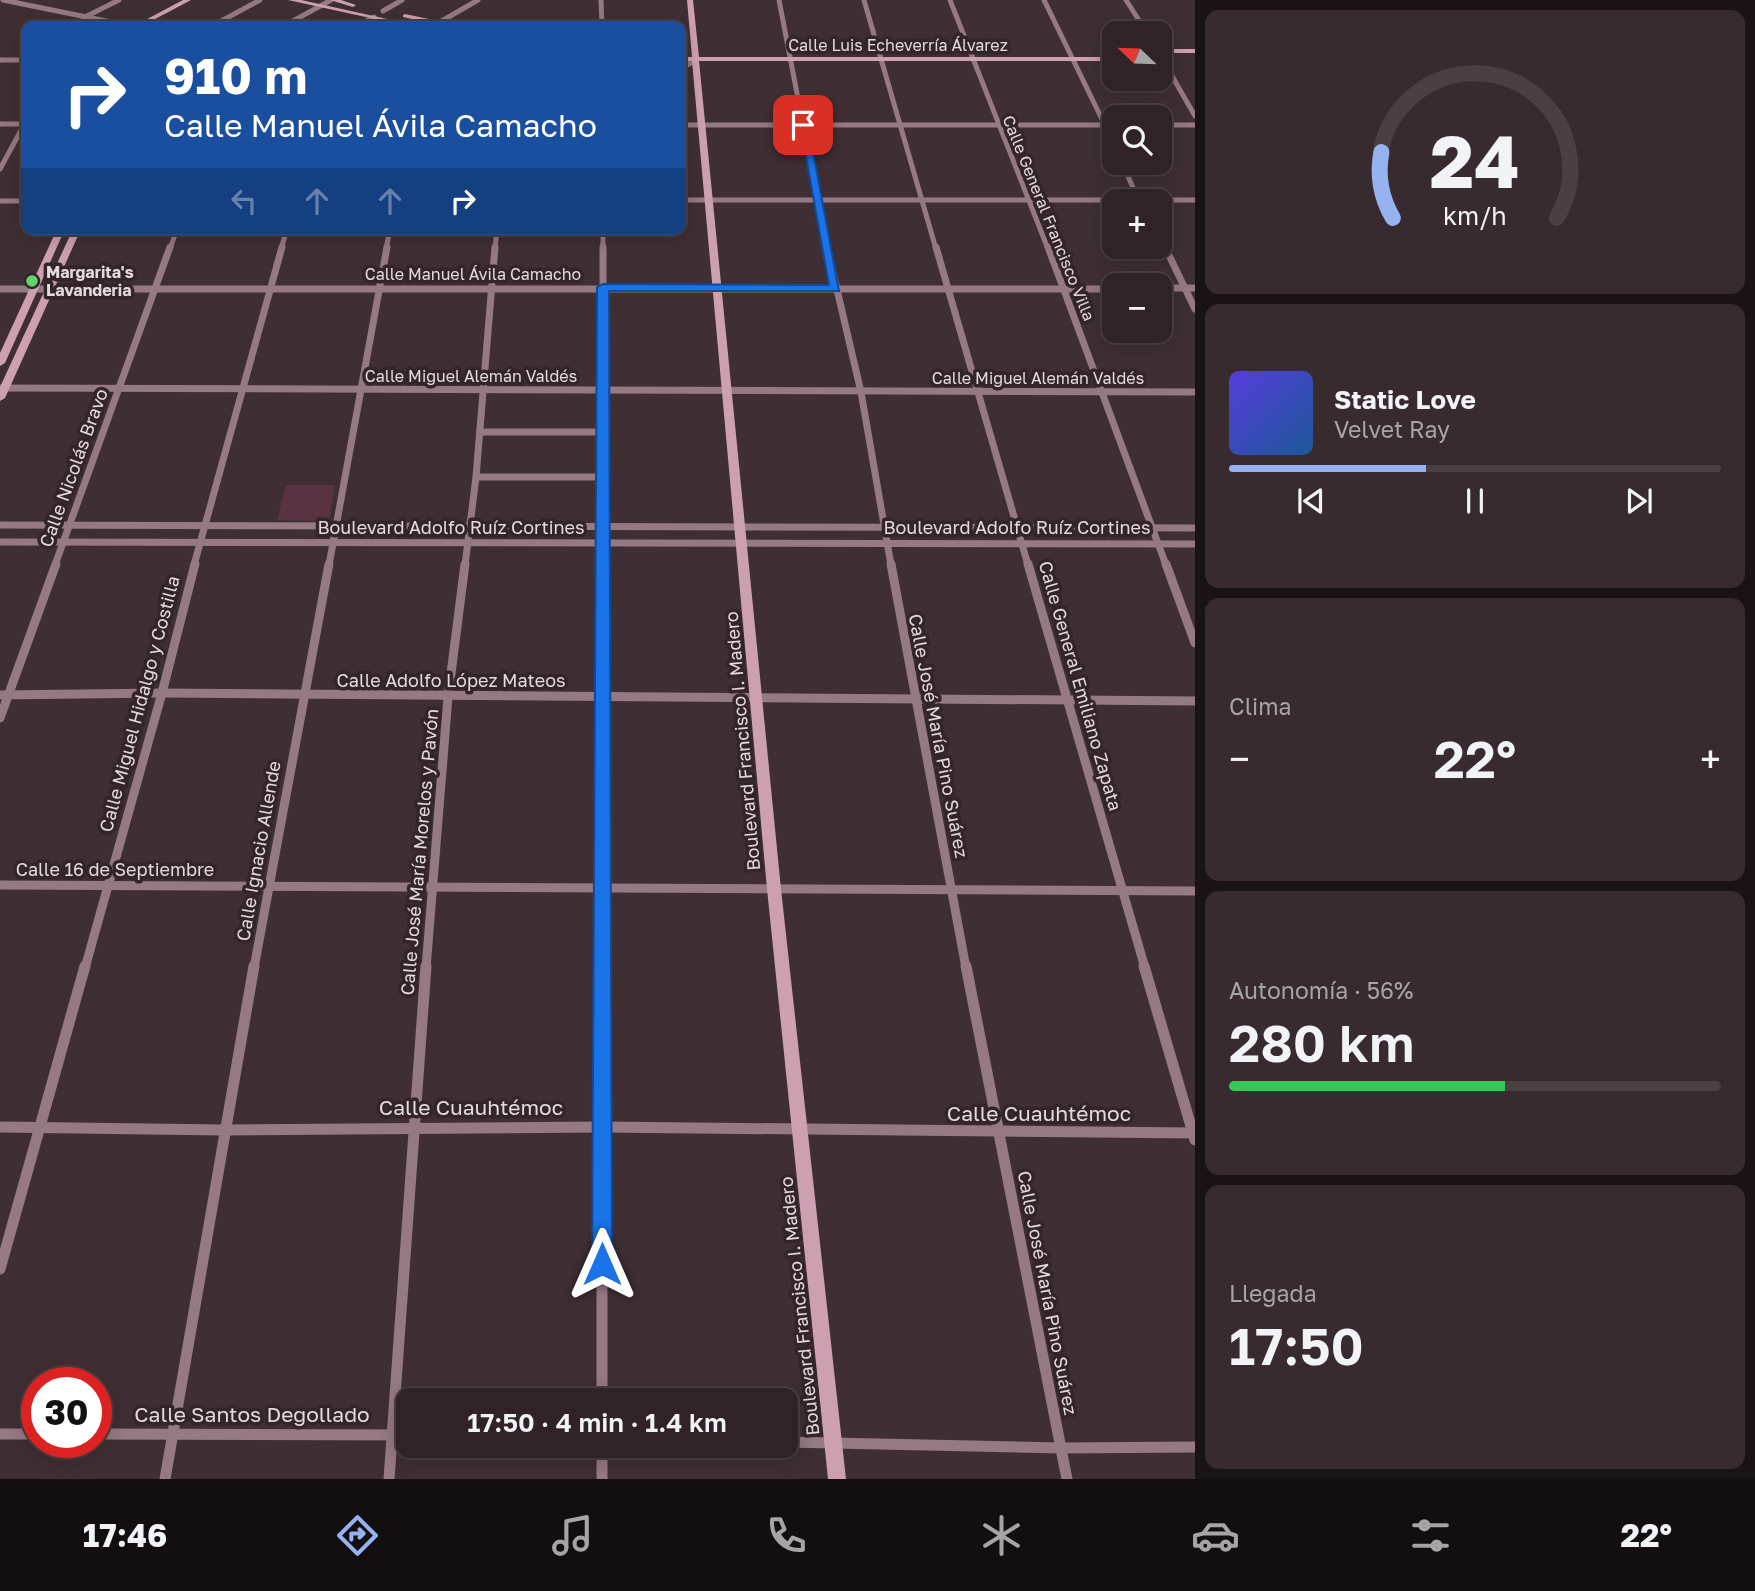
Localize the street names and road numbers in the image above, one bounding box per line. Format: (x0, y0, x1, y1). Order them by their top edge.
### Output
street label: Calle Luis Echeverría Álvarez (788, 35, 1008, 55)
street label: Calle General Francisco Villa (999, 112, 1099, 324)
street label: Calle Manuel Ávila Camacho (365, 264, 581, 284)
street label: Calle Miguel Alemán Valdés (365, 366, 577, 386)
street label: Calle Miguel Alemán Valdés (932, 368, 1144, 388)
street label: Calle Nicolás Bravo (34, 385, 112, 550)
street label: Boulevard Adolfo Ruíz Cortines (317, 516, 585, 538)
street label: Boulevard Adolfo Ruíz Cortines (883, 516, 1151, 538)
street label: Calle General Emiliano Zapata (1035, 558, 1127, 813)
street label: Calle Miguel Hidalgo y Costilla (94, 573, 184, 834)
street label: Boulevard Francisco I. Madero (720, 611, 764, 872)
street label: Calle José María Pino Suárez (905, 612, 973, 860)
street label: Calle Adolfo López Mateos (336, 669, 566, 691)
street label: Calle José María Morelos y Pavón (396, 708, 442, 996)
street label: Calle Ignacio Allende (231, 759, 285, 943)
street label: Calle 16 de Septiembre (16, 858, 214, 880)
street label: Calle Cuauhtémoc (379, 1094, 563, 1120)
street label: Calle Cuauhtémoc (947, 1100, 1131, 1126)
street label: Calle José María Pino Suárez (1014, 1169, 1082, 1417)
street label: Boulevard Francisco I. Madero (774, 1176, 824, 1437)
street label: Calle Santos Degollado (134, 1401, 370, 1427)

